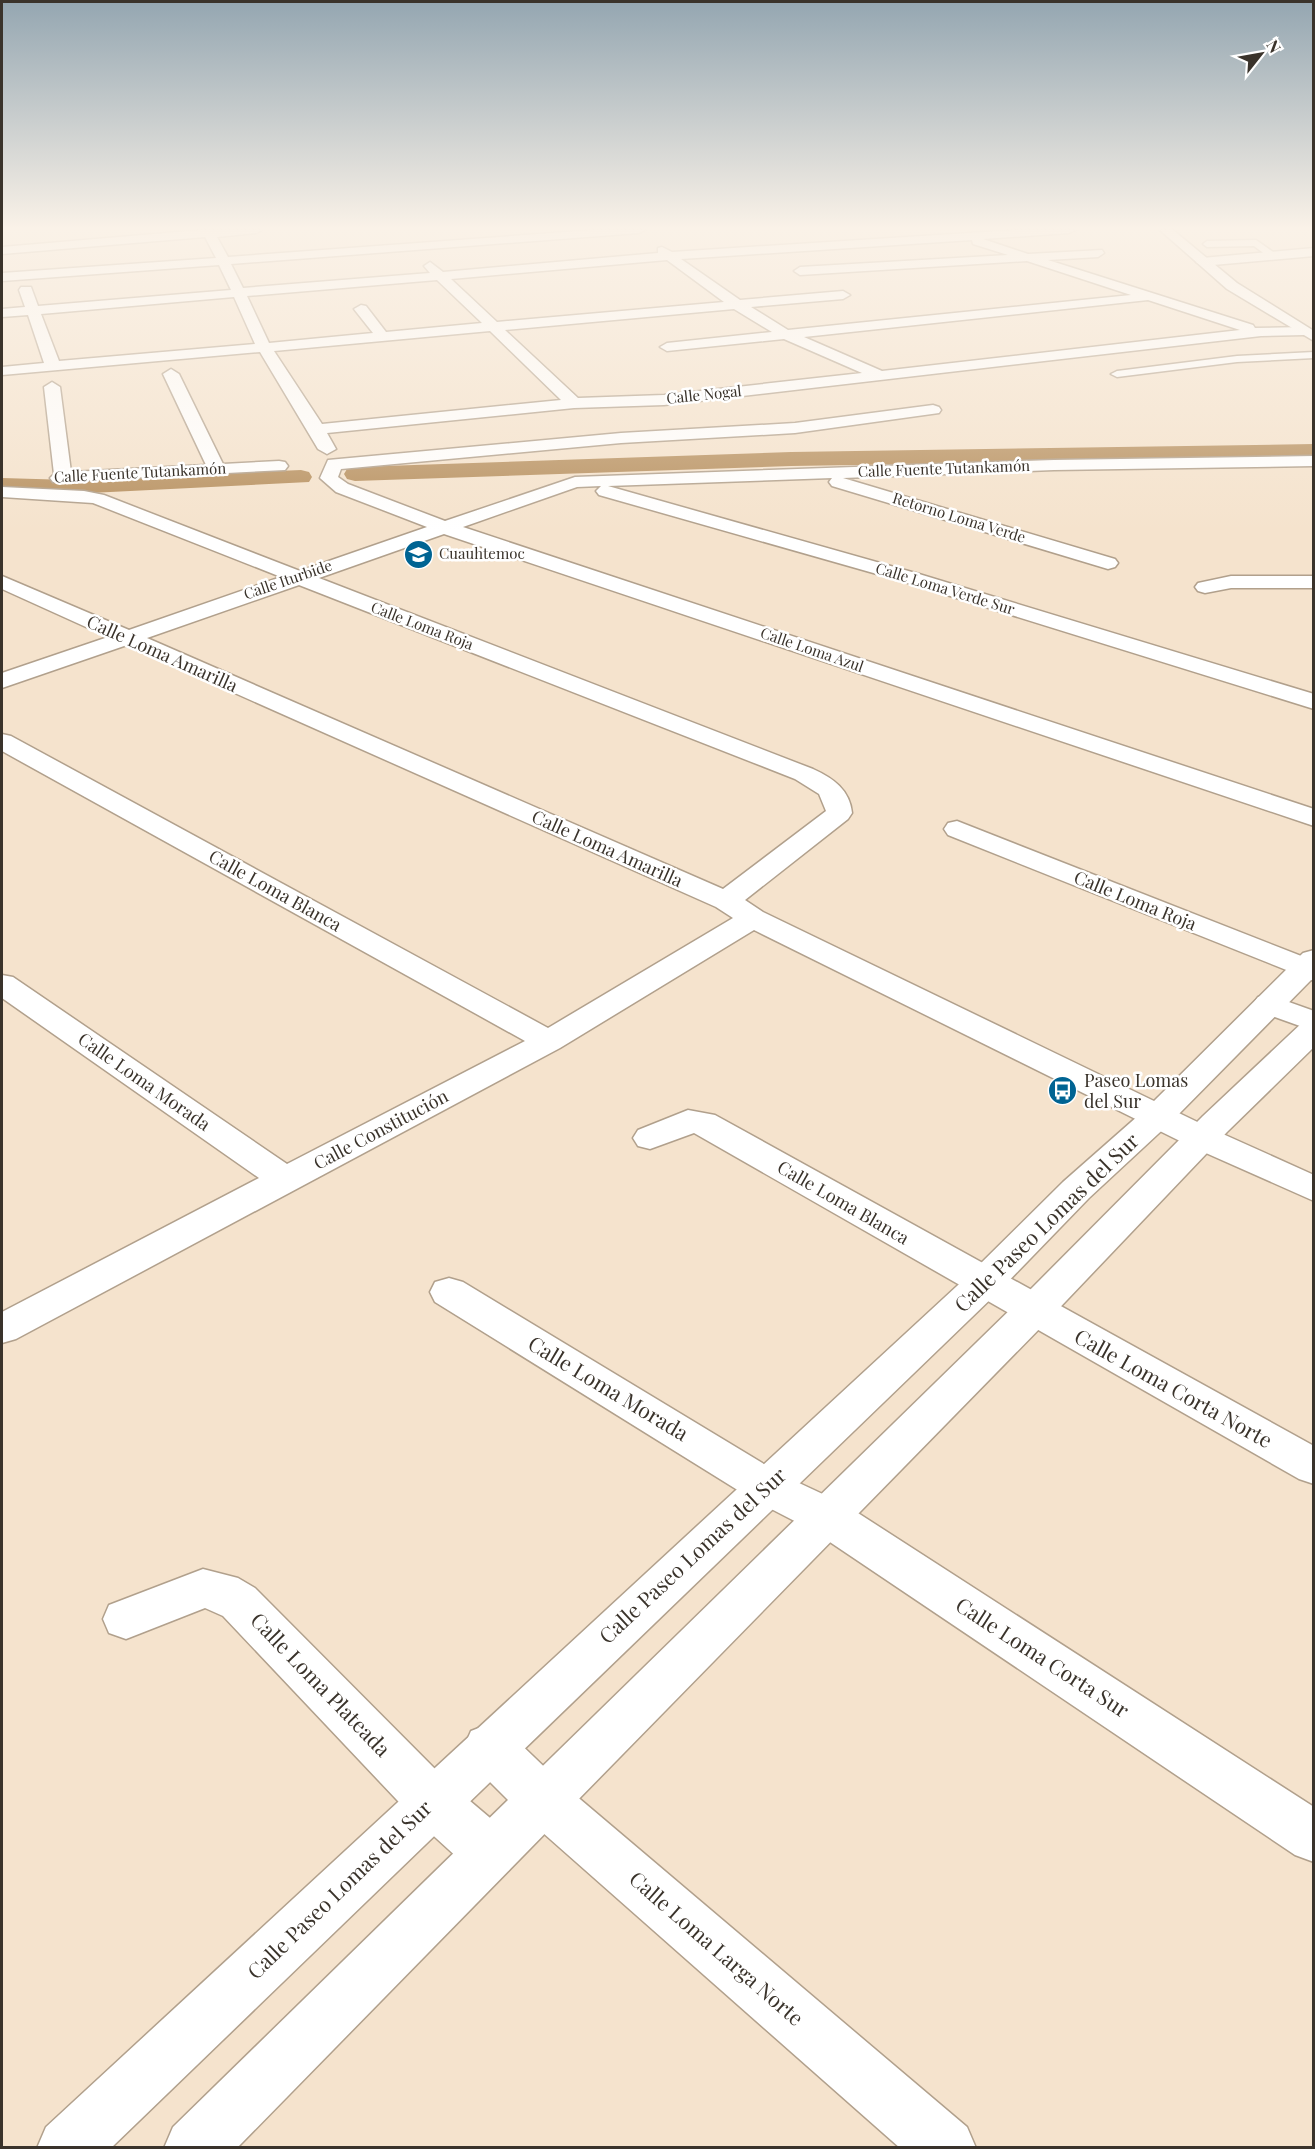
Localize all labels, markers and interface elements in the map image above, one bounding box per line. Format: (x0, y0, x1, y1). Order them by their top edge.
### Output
north arrow (1231, 24, 1291, 84)
text: N (1262, 36, 1286, 57)
street label: Calle Nogal (665, 380, 743, 408)
street label: Calle Fuente Tutankamón (857, 455, 1030, 481)
street label: Calle Fuente Tutankamón (53, 458, 227, 486)
street label: Retorno Loma Verde (890, 487, 1028, 547)
school or university icon: Cuauhtemoc (402, 538, 434, 570)
place label: Cuauhtemoc (439, 543, 525, 563)
street label: Calle Iturbide (241, 555, 334, 604)
street label: Calle Loma Verde Sur (873, 557, 1018, 619)
street label: Calle Loma Roja (368, 596, 477, 654)
street label: Calle Loma Amarilla (83, 609, 242, 697)
street label: Calle Loma Azul (758, 622, 867, 676)
street label: Calle Loma Amarilla (528, 804, 687, 892)
street label: Calle Loma Blanca (205, 844, 346, 937)
street label: Calle Loma Roja (1071, 865, 1200, 936)
street label: Calle Loma Morada (74, 1027, 216, 1136)
place label: Paseo Lomas del Sur (1084, 1068, 1188, 1113)
bus stop icon: Paseo Lomas del Sur (1047, 1075, 1079, 1107)
street label: Calle Constitución (309, 1083, 452, 1175)
street label: Calle Paseo Lomas del Sur (947, 1125, 1144, 1317)
street label: Calle Loma Blanca (773, 1155, 914, 1250)
street label: Calle Loma Corta Norte (1070, 1321, 1278, 1453)
street label: Calle Loma Morada (524, 1328, 695, 1447)
street label: Calle Paseo Lomas del Sur (592, 1460, 792, 1649)
street label: Calle Loma Corta Sur (951, 1590, 1136, 1723)
street label: Calle Loma Plateada (245, 1605, 398, 1762)
street label: Calle Paseo Lomas del Sur (240, 1792, 437, 1984)
street label: Calle Loma Larga Norte (624, 1864, 810, 2031)

